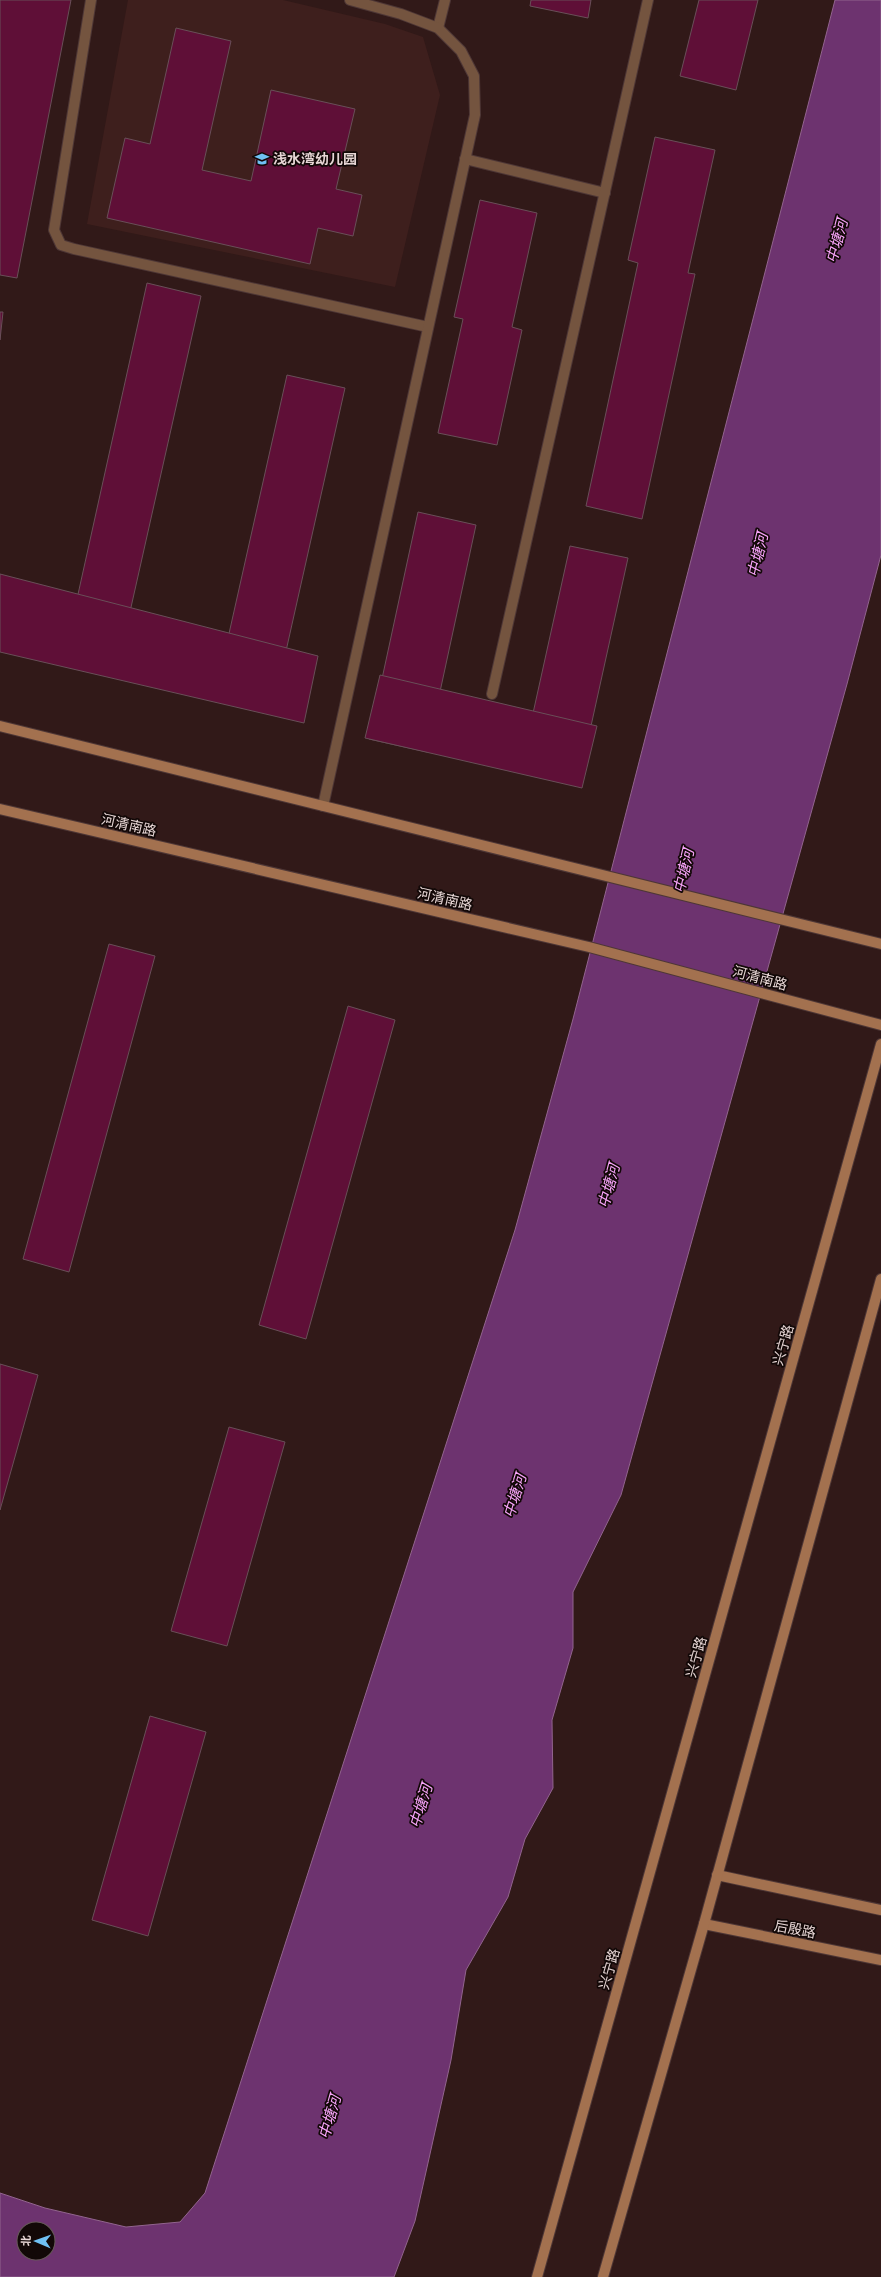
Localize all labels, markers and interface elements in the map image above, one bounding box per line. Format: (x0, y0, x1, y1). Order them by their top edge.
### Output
school or university icon: 浅水湾幼儿园 (254, 151, 270, 167)
place label: 浅水湾幼儿园 (273, 151, 357, 167)
water label: 中塘河 (822, 214, 852, 265)
water label: 中塘河 (744, 528, 773, 579)
street label: 河清南路 (100, 811, 158, 839)
water label: 中塘河 (670, 844, 699, 895)
street label: 河清南路 (416, 885, 474, 913)
street label: 河清南路 (731, 963, 789, 993)
water label: 中塘河 (594, 1159, 624, 1210)
street label: 兴宁路 (770, 1323, 796, 1367)
water label: 中塘河 (500, 1469, 531, 1520)
street label: 兴宁路 (683, 1635, 709, 1679)
water label: 中塘河 (406, 1779, 437, 1830)
street label: 后殷路 (773, 1917, 817, 1941)
street label: 兴宁路 (596, 1947, 622, 1991)
water label: 中塘河 (315, 2090, 346, 2141)
north arrow (16, 2221, 56, 2261)
text: 北 (20, 2235, 33, 2246)

